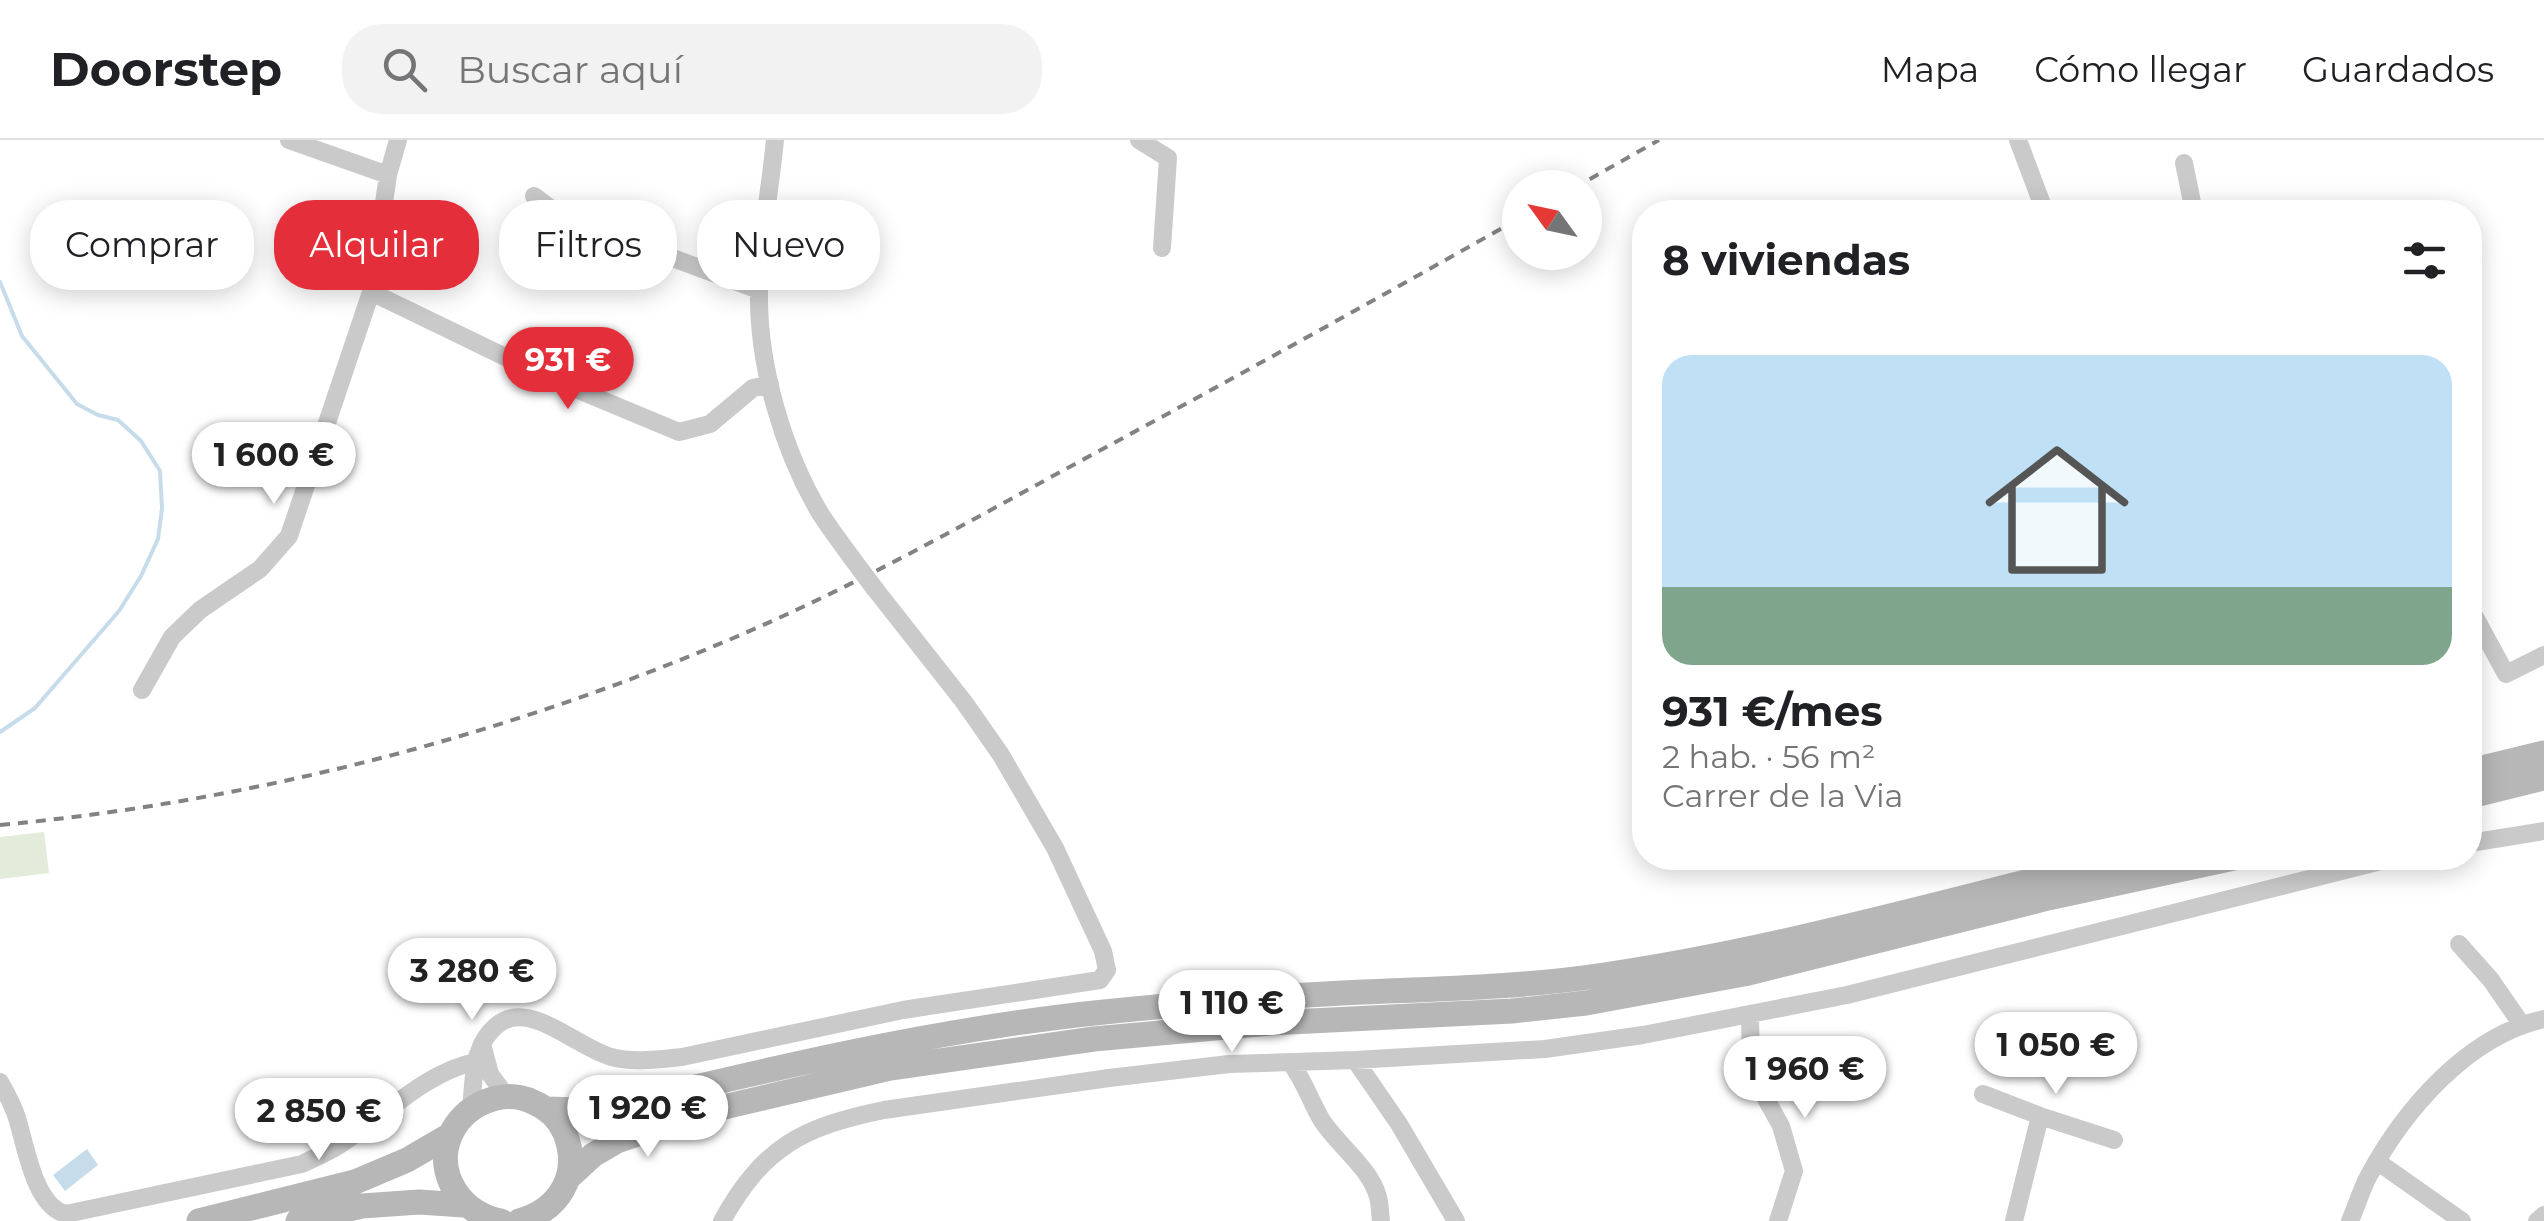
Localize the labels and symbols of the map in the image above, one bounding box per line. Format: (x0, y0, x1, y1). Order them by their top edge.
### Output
north arrow (1502, 170, 1602, 270)
pin: 931 € (498, 327, 638, 412)
pin: 1 600 € (182, 422, 366, 507)
pin: 3 280 € (380, 938, 564, 1023)
pin: 1 110 € (1140, 970, 1324, 1055)
pin: 1 050 € (1964, 1012, 2148, 1097)
pin: 1 960 € (1713, 1036, 1897, 1121)
pin: 1 920 € (556, 1075, 740, 1160)
pin: 2 850 € (227, 1078, 411, 1163)

